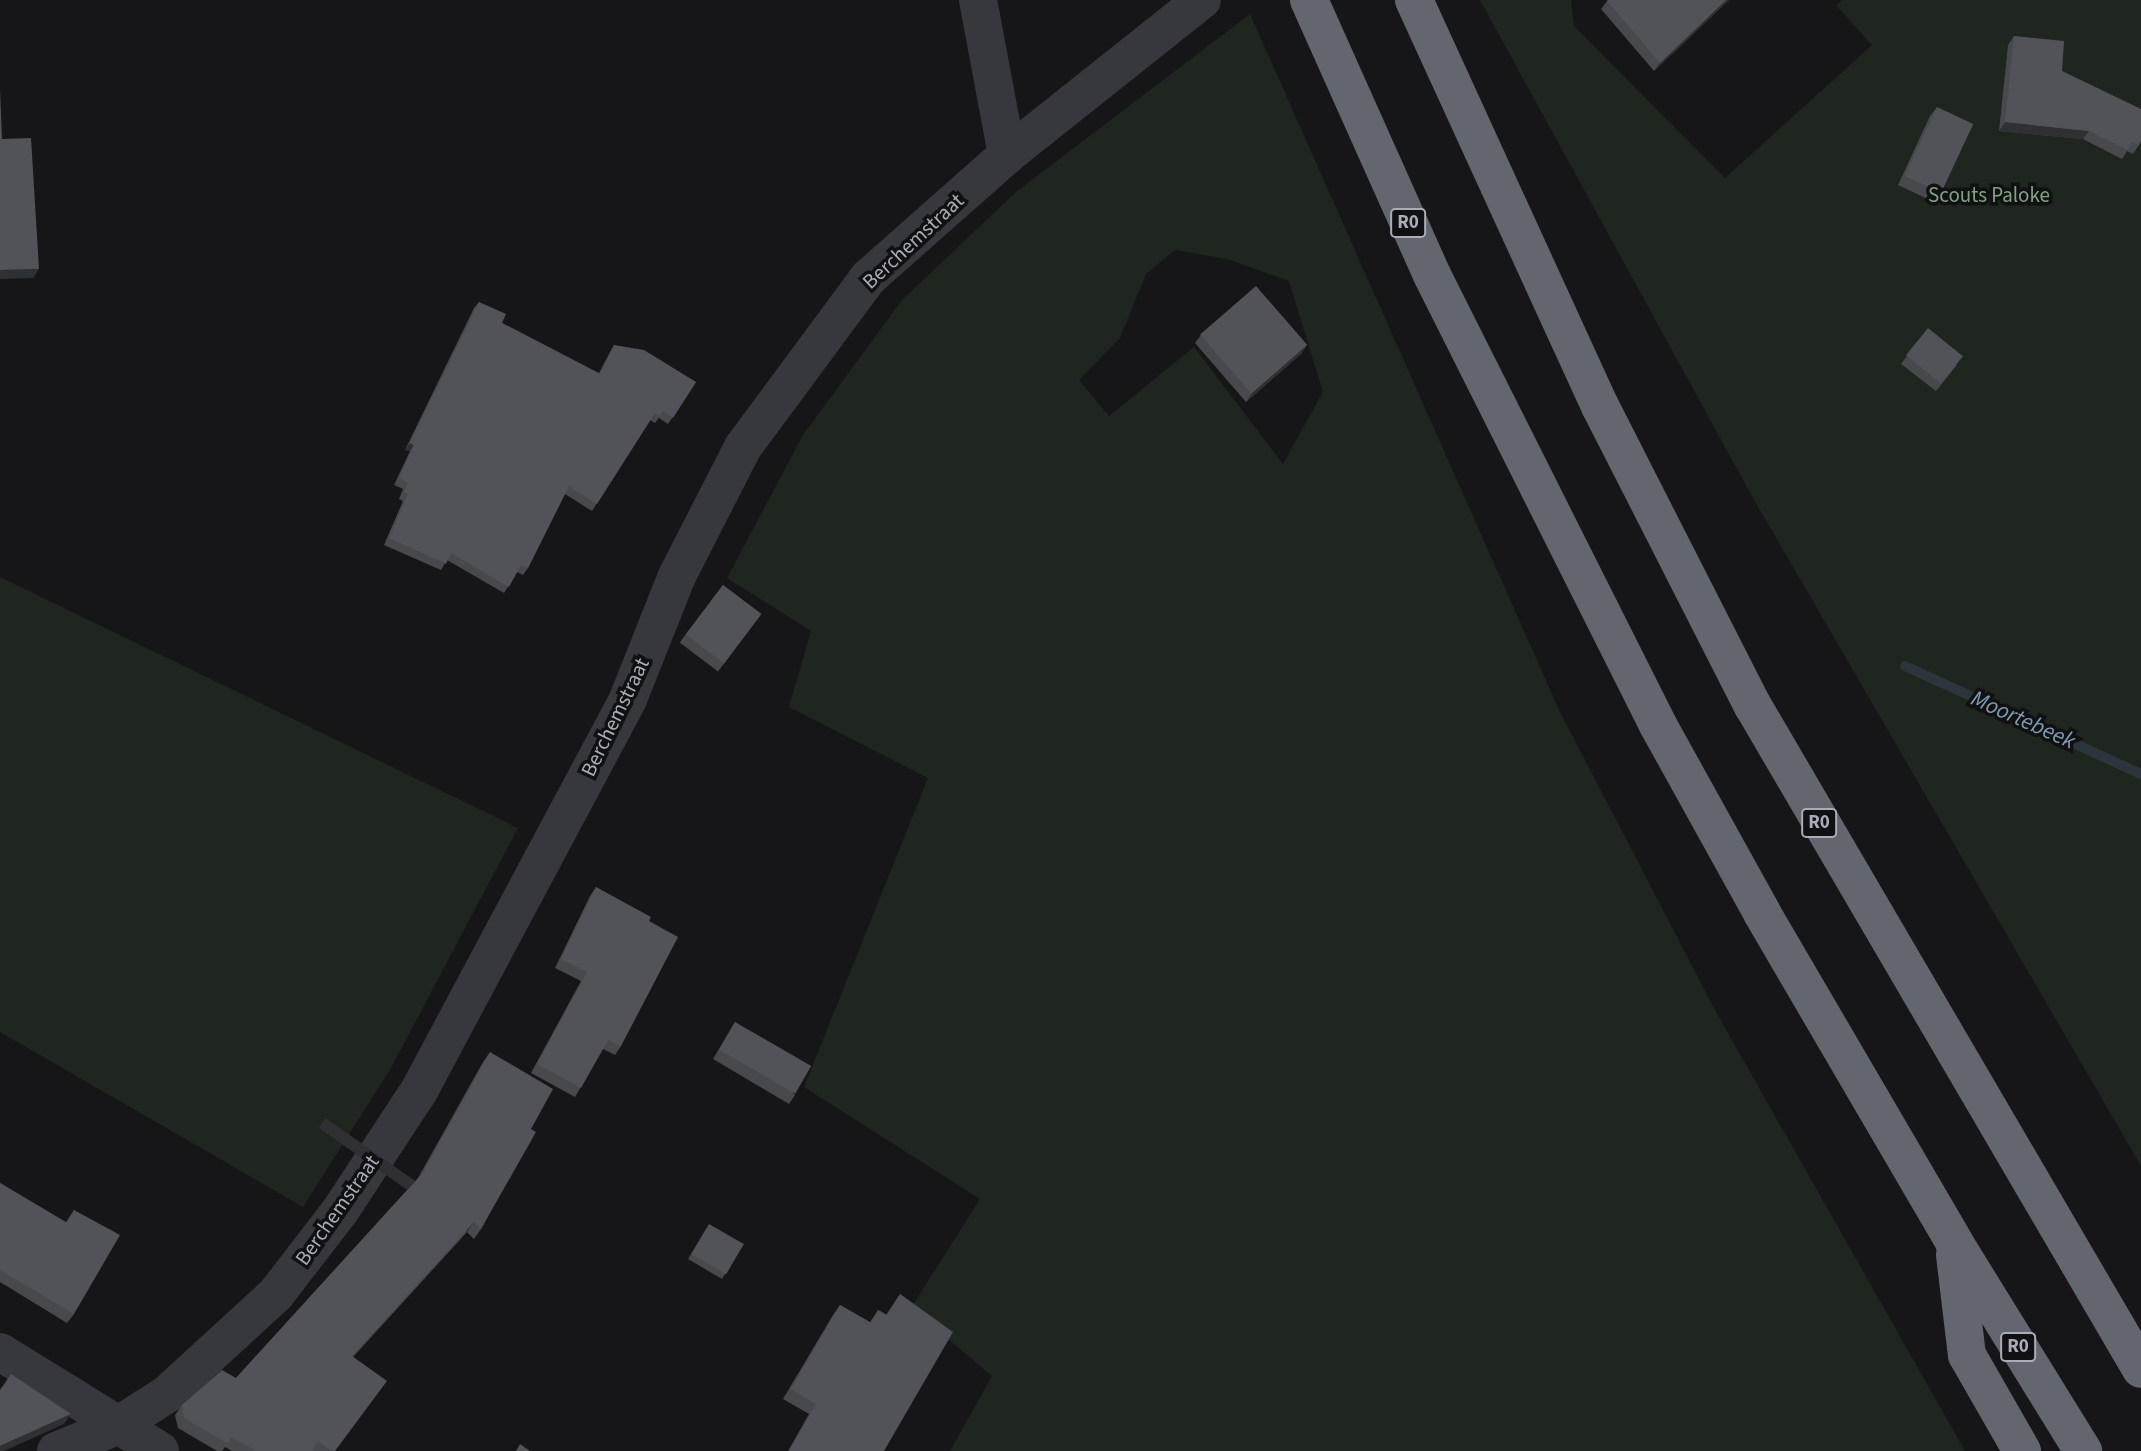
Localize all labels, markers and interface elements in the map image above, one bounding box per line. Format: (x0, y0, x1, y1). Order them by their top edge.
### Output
park label: Scouts Paloke (1928, 182, 2050, 208)
street label: Berchemstraat (857, 188, 969, 294)
road number: R0 (1389, 208, 1427, 238)
street label: Berchemstraat (575, 654, 655, 780)
water label: Moortebeek (1967, 685, 2079, 755)
road number: R0 (1800, 808, 1838, 838)
street label: Berchemstraat (290, 1150, 384, 1270)
road number: R0 (1999, 1331, 2037, 1362)

